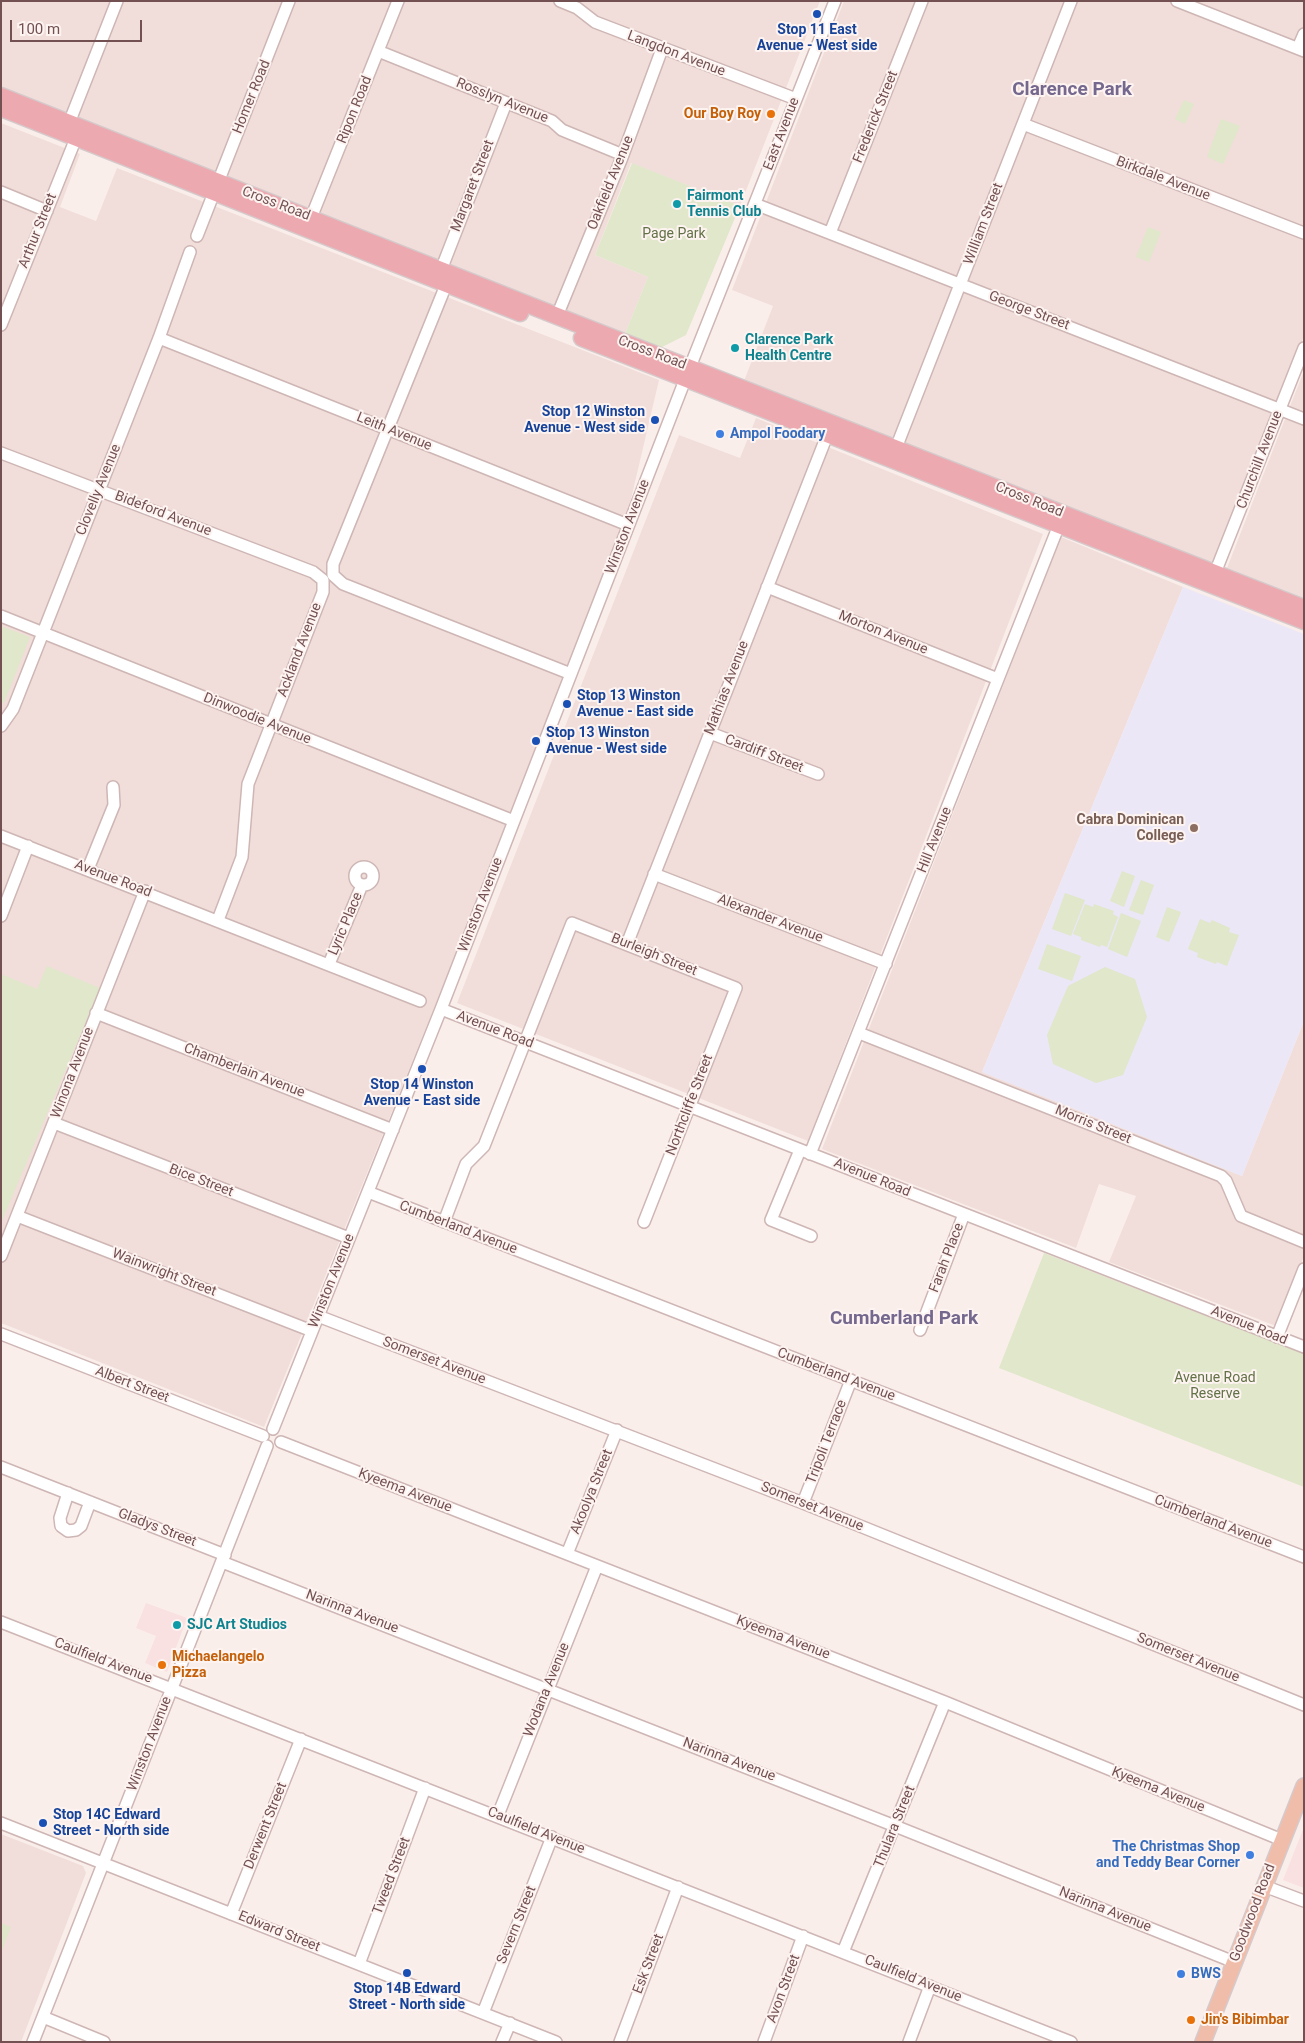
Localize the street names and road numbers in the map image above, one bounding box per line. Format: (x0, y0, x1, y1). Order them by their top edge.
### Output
street label: Langdon Avenue (625, 28, 727, 80)
street label: Homer Road (230, 58, 274, 136)
street label: Frederick Street (850, 68, 902, 166)
street label: Ripon Road (334, 74, 376, 146)
street label: Rosslyn Avenue (453, 75, 551, 127)
street label: East Avenue (760, 95, 804, 173)
street label: Oakfield Avenue (584, 133, 638, 233)
street label: Margaret Street (448, 138, 498, 234)
street label: Birkdale Avenue (1114, 153, 1212, 205)
street label: William Street (961, 181, 1007, 267)
street label: Cross Road (239, 183, 313, 225)
street label: Arthur Street (15, 191, 61, 271)
street label: George Street (986, 288, 1072, 334)
street label: Cross Road (615, 332, 689, 374)
street label: Leith Avenue (354, 409, 434, 455)
street label: Churchill Avenue (1234, 409, 1286, 511)
street label: Clovelly Avenue (73, 442, 125, 538)
street label: Winston Avenue (602, 477, 654, 577)
street label: Cross Road (993, 479, 1065, 521)
street label: Bideford Avenue (112, 488, 214, 540)
street label: Ackland Avenue (274, 601, 326, 699)
street label: Morton Avenue (836, 607, 930, 659)
street label: Mathias Avenue (701, 638, 753, 738)
street label: Dinwoodie Avenue (201, 690, 313, 748)
street label: Cardiff Street (722, 731, 806, 777)
street label: Hill Avenue (914, 805, 956, 875)
street label: Winston Avenue (455, 855, 507, 955)
street label: Avenue Road (72, 857, 154, 901)
street label: Lyric Place (325, 890, 367, 958)
street label: Alexander Avenue (715, 891, 825, 947)
street label: Burleigh Street (608, 930, 700, 980)
street label: Avenue Road (454, 1008, 536, 1052)
street label: Winona Avenue (48, 1025, 98, 1121)
street label: Chamberlain Avenue (181, 1040, 307, 1102)
street label: Northcliffe Street (663, 1052, 717, 1158)
street label: Morris Street (1052, 1102, 1134, 1148)
street label: Avenue Road (831, 1155, 913, 1201)
street label: Bice Street (167, 1161, 235, 1201)
street label: Cumberland Avenue (397, 1198, 519, 1258)
street label: Farah Place (926, 1221, 968, 1295)
street label: Winston Avenue (305, 1231, 359, 1331)
street label: Wainwright Street (110, 1245, 218, 1301)
street label: Avenue Road (1208, 1303, 1290, 1349)
street label: Somerset Avenue (380, 1334, 488, 1388)
street label: Cumberland Avenue (775, 1345, 897, 1405)
street label: Albert Street (93, 1363, 171, 1407)
street label: Tripoli Terrace (803, 1398, 851, 1486)
street label: Akoolya Street (567, 1447, 617, 1537)
street label: Kyeema Avenue (356, 1465, 454, 1517)
street label: Somerset Avenue (758, 1479, 866, 1535)
street label: Cumberland Avenue (1152, 1492, 1274, 1552)
street label: Gladys Street (115, 1505, 199, 1551)
street label: Narinna Avenue (303, 1587, 401, 1637)
street label: Kyeema Avenue (734, 1612, 832, 1664)
street label: Somerset Avenue (1134, 1630, 1242, 1686)
street label: Caulfield Avenue (52, 1635, 154, 1687)
street label: Wodana Avenue (520, 1640, 574, 1740)
street label: Winston Avenue (124, 1694, 176, 1794)
street label: Narinna Avenue (680, 1735, 778, 1785)
street label: Kyeema Avenue (1109, 1764, 1207, 1816)
street label: Derwent Street (241, 1780, 291, 1872)
street label: Thulara Street (871, 1783, 919, 1871)
street label: Caulfield Avenue (485, 1804, 587, 1858)
street label: Tweed Street (370, 1835, 414, 1917)
street label: Goodwood Road (1227, 1862, 1279, 1964)
street label: Severn Street (494, 1884, 540, 1966)
street label: Narinna Avenue (1056, 1884, 1154, 1936)
street label: Edward Street (236, 1908, 322, 1956)
street label: Esk Street (630, 1932, 668, 1996)
street label: Avon Street (764, 1952, 804, 2026)
street label: Caulfield Avenue (862, 1952, 964, 2006)

